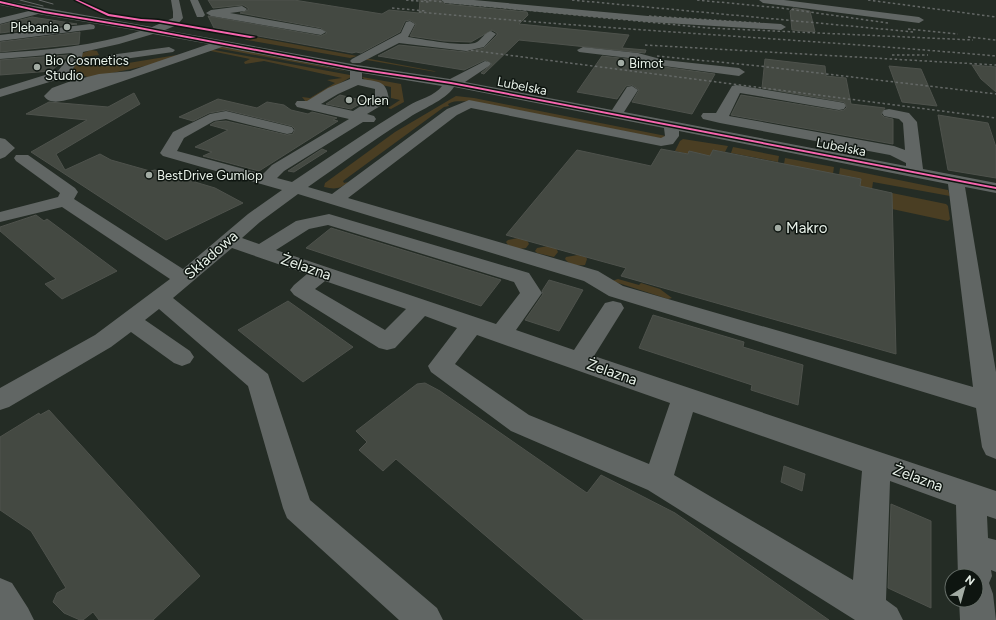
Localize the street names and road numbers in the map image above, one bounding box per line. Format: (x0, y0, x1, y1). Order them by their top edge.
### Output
street label: Lubelska (496, 74, 548, 98)
street label: Lubelska (815, 135, 867, 159)
street label: Składowa (181, 227, 241, 283)
street label: Żelazna (278, 250, 334, 284)
street label: Żelazna (584, 355, 640, 389)
street label: Żelazna (890, 461, 946, 495)

